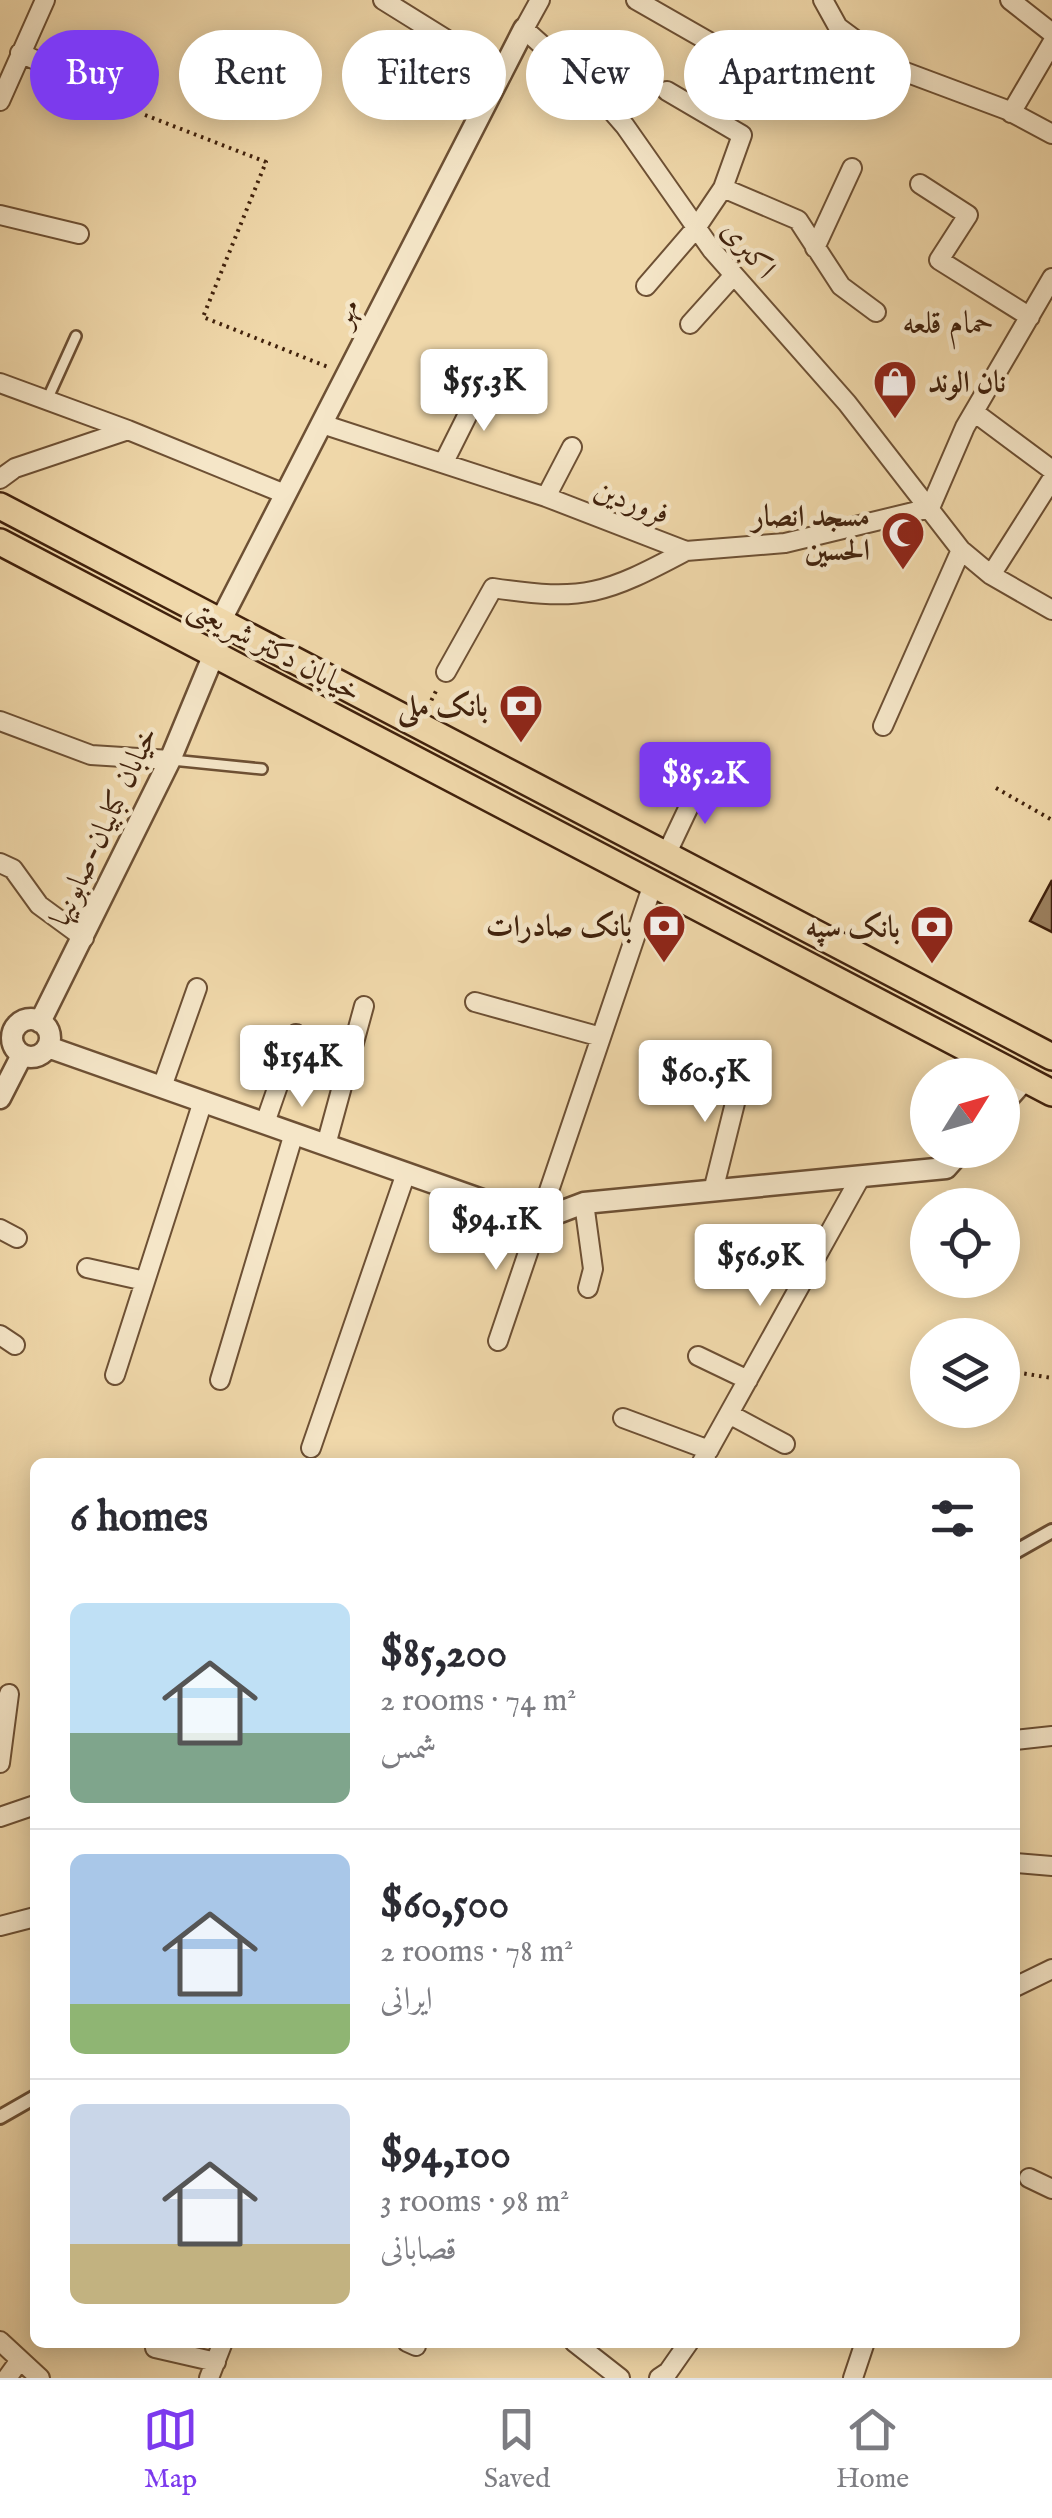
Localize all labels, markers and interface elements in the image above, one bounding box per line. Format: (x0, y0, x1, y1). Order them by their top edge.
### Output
chip: Buy (30, 30, 159, 120)
chip: Rent (179, 30, 322, 120)
chip: Filters (342, 30, 506, 120)
chip: New (526, 30, 664, 120)
chip: Apartment (684, 30, 911, 120)
street label: اکبری (712, 213, 783, 288)
street label: مهر (323, 293, 370, 336)
district label: حمام قلعه (902, 304, 994, 350)
pin: $55.3K (403, 349, 565, 434)
shop icon: نان الوند (872, 359, 918, 420)
text: $55.3K (443, 361, 525, 402)
place label: نان الوند (928, 365, 1006, 403)
street label: فروردین (588, 471, 674, 535)
place label: مسجد انصار الحسین (749, 499, 870, 571)
mosque icon: مسجد انصار الحسین (880, 510, 926, 571)
street label: خیابان دکتر شریعتی (181, 589, 367, 713)
bank icon: بانک ملی (498, 683, 544, 744)
place label: بانک ملی (397, 689, 488, 729)
street label: خیابان کبابیان-صابونیها (42, 721, 168, 933)
pin: $85.2K (624, 742, 786, 827)
text: $85.2K (662, 754, 748, 795)
bank icon: بانک صادرات (641, 903, 687, 964)
bank icon: بانک سپه (909, 904, 955, 965)
place label: بانک صادرات (486, 909, 632, 947)
place label: بانک سپه (805, 910, 900, 948)
pin: $154K (232, 1025, 372, 1110)
text: $154K (262, 1037, 342, 1078)
pin: $60.5K (624, 1040, 786, 1125)
text: $60.5K (661, 1052, 749, 1093)
north arrow (910, 1058, 1020, 1168)
map controls (910, 1058, 1020, 1428)
pin: $94.1K (415, 1188, 577, 1273)
button: locate (910, 1188, 1020, 1298)
text: $94.1K (451, 1200, 541, 1241)
pin: $56.9K (679, 1224, 841, 1309)
text: $56.9K (717, 1236, 803, 1277)
button: layers (910, 1318, 1020, 1428)
icon: filters (925, 1491, 980, 1546)
text: 6 homes (70, 1492, 208, 1545)
text: $85,200 (380, 1628, 507, 1681)
icon: home (150, 1643, 270, 1763)
text: 2 rooms · 74 m² (380, 1681, 576, 1722)
text: شمس (380, 1729, 437, 1770)
text: $60,500 (380, 1879, 509, 1932)
icon: home (150, 1894, 270, 2014)
text: 2 rooms · 78 m² (380, 1932, 573, 1973)
text: ایرانی (380, 1980, 433, 2021)
text: $94,100 (380, 2129, 511, 2182)
icon: home (150, 2144, 270, 2264)
text: 3 rooms · 98 m² (380, 2182, 569, 2223)
text: قصابانی (380, 2230, 457, 2271)
tab: Map (143, 2402, 198, 2497)
tab: Saved (484, 2402, 550, 2497)
tab: Home (836, 2402, 909, 2497)

